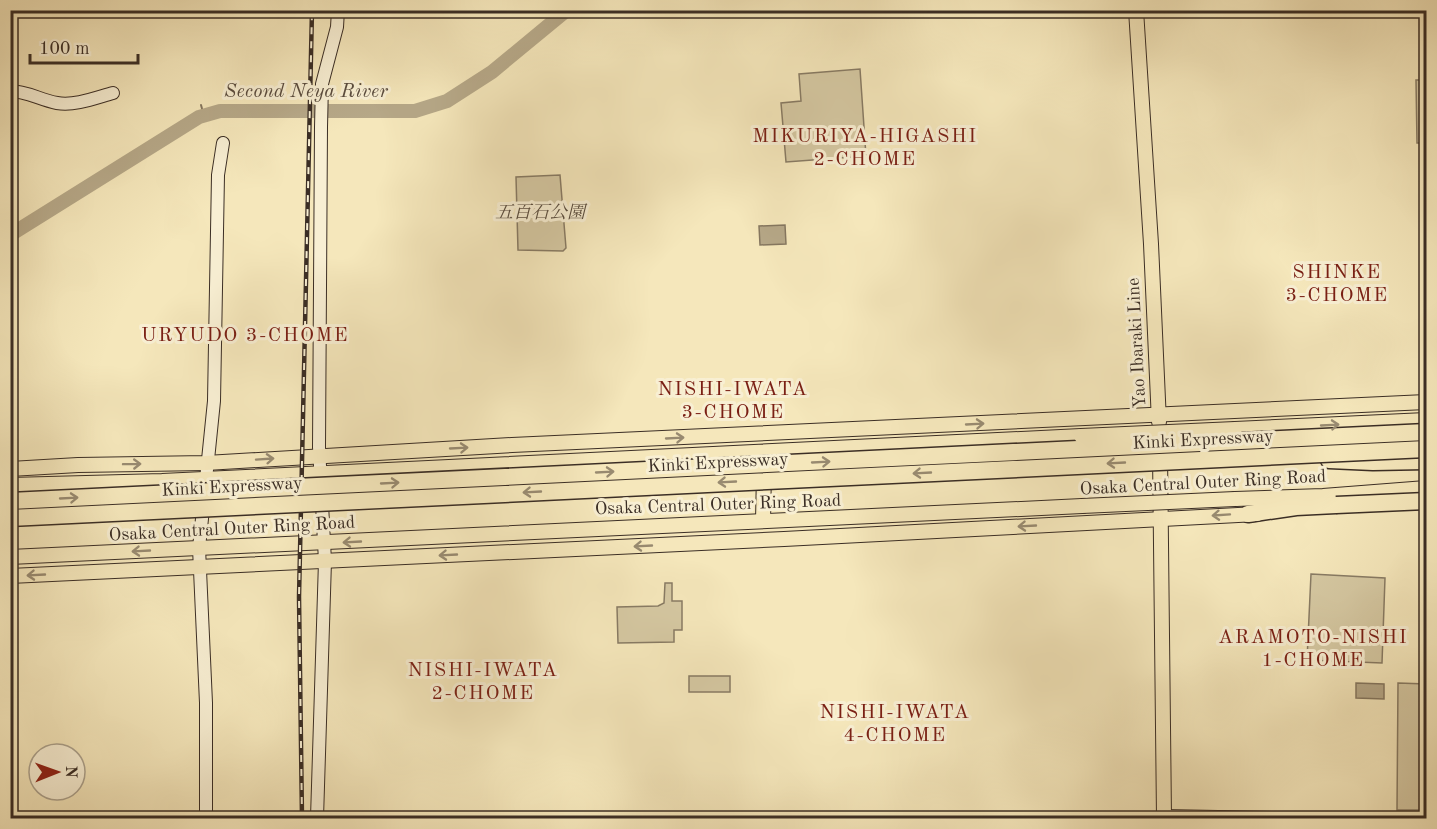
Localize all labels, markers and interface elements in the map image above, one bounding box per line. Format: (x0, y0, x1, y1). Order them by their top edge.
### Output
scale bar (30, 27, 138, 65)
text: 100 m (39, 40, 90, 58)
water label: Second Neya River (224, 82, 388, 102)
district label: MIKURIYA-HIGASHI 2-CHOME (752, 127, 978, 170)
park label: 五百石公園 (495, 203, 588, 222)
district label: SHINKE 3-CHOME (1285, 263, 1389, 306)
street label: Yao Ibaraki Line (1125, 277, 1149, 409)
district label: URYUDO 3-CHOME (141, 326, 349, 346)
district label: NISHI-IWATA 3-CHOME (657, 380, 809, 423)
one-way arrow (964, 419, 984, 430)
one-way arrow (1319, 419, 1339, 430)
street label: Kinki Expressway (1132, 427, 1275, 453)
one-way arrow (664, 432, 684, 443)
one-way arrow (449, 442, 469, 453)
street label: Kinki Expressway (647, 450, 790, 476)
one-way arrow (254, 454, 274, 465)
one-way arrow (811, 457, 831, 468)
one-way arrow (121, 458, 141, 470)
one-way arrow (1107, 458, 1127, 469)
one-way arrow (595, 467, 615, 478)
one-way arrow (912, 467, 932, 478)
street label: Osaka Central Outer Ring Road (1079, 468, 1327, 498)
street label: Kinki Expressway (161, 474, 304, 500)
one-way arrow (379, 477, 399, 488)
one-way arrow (717, 477, 737, 488)
one-way arrow (523, 487, 543, 498)
one-way arrow (58, 492, 78, 503)
street label: Osaka Central Outer Ring Road (594, 492, 842, 518)
one-way arrow (1212, 510, 1232, 521)
street label: Osaka Central Outer Ring Road (108, 514, 356, 544)
one-way arrow (1017, 521, 1037, 532)
one-way arrow (343, 536, 363, 547)
one-way arrow (634, 540, 654, 551)
one-way arrow (132, 546, 151, 557)
one-way arrow (439, 550, 459, 561)
one-way arrow (27, 570, 47, 581)
district label: ARAMOTO-NISHI 1-CHOME (1218, 628, 1408, 671)
district label: NISHI-IWATA 2-CHOME (407, 661, 559, 704)
district label: NISHI-IWATA 4-CHOME (819, 703, 971, 746)
north arrow (27, 742, 87, 802)
text: N (62, 766, 78, 779)

